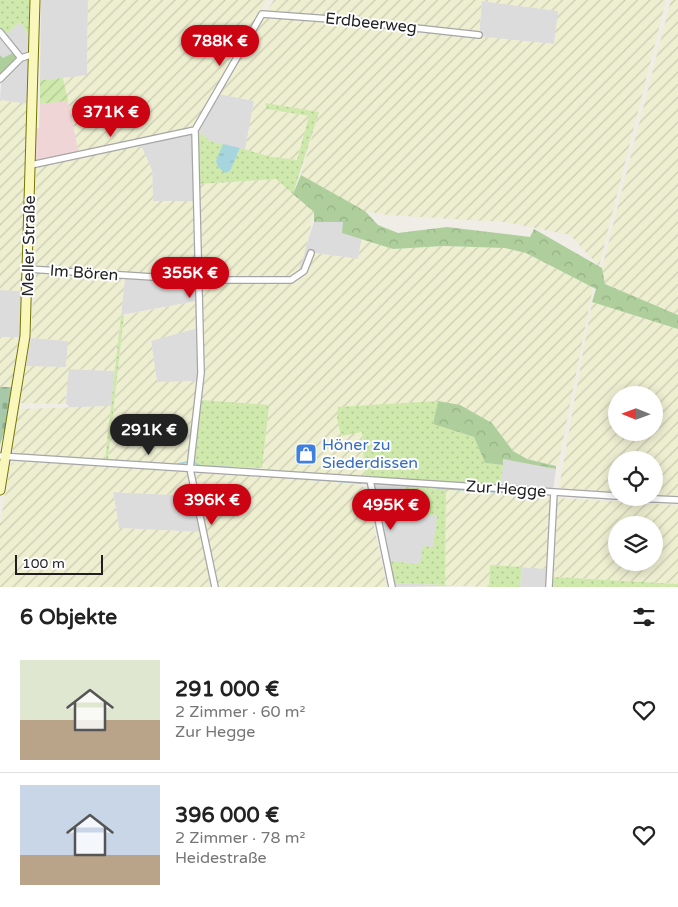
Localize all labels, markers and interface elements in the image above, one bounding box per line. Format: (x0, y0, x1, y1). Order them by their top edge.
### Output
street label: Erdbeerweg (324, 8, 418, 38)
pin: 788K € (179, 24, 261, 67)
text: 788K € (192, 31, 248, 51)
pin: 371K € (70, 96, 152, 138)
text: 371K € (83, 102, 139, 122)
street label: Meller Straße (18, 195, 40, 297)
pin: 355K € (149, 256, 231, 299)
street label: Im Bören (49, 261, 119, 285)
text: 355K € (162, 263, 218, 283)
north arrow (608, 386, 662, 441)
map controls (608, 386, 663, 571)
pin: 291K € (108, 414, 190, 456)
text: 291K € (121, 420, 177, 440)
place label: Höner zu Siederdissen (322, 435, 418, 473)
shop icon: Höner zu Siederdissen (294, 442, 318, 466)
button: locate (608, 451, 663, 506)
street label: Zur Hegge (465, 476, 547, 502)
pin: 396K € (171, 484, 253, 526)
pin: 495K € (350, 488, 432, 531)
text: 396K € (184, 490, 240, 510)
text: 495K € (363, 495, 419, 515)
button: layers (608, 516, 663, 571)
scale bar (15, 552, 102, 575)
text: 100 m (22, 555, 65, 572)
icon: filters (630, 603, 658, 631)
text: 6 Objekte (20, 605, 117, 630)
text: 291 000 € (175, 677, 279, 702)
icon: home (60, 680, 120, 740)
icon: heart (630, 696, 658, 724)
text: 2 Zimmer · 60 m² (175, 702, 305, 722)
text: Zur Hegge (175, 722, 255, 742)
text: 396 000 € (175, 803, 279, 828)
icon: home (60, 805, 120, 865)
icon: heart (630, 821, 658, 849)
text: 2 Zimmer · 78 m² (175, 828, 305, 848)
text: Heidestraße (175, 848, 267, 868)

